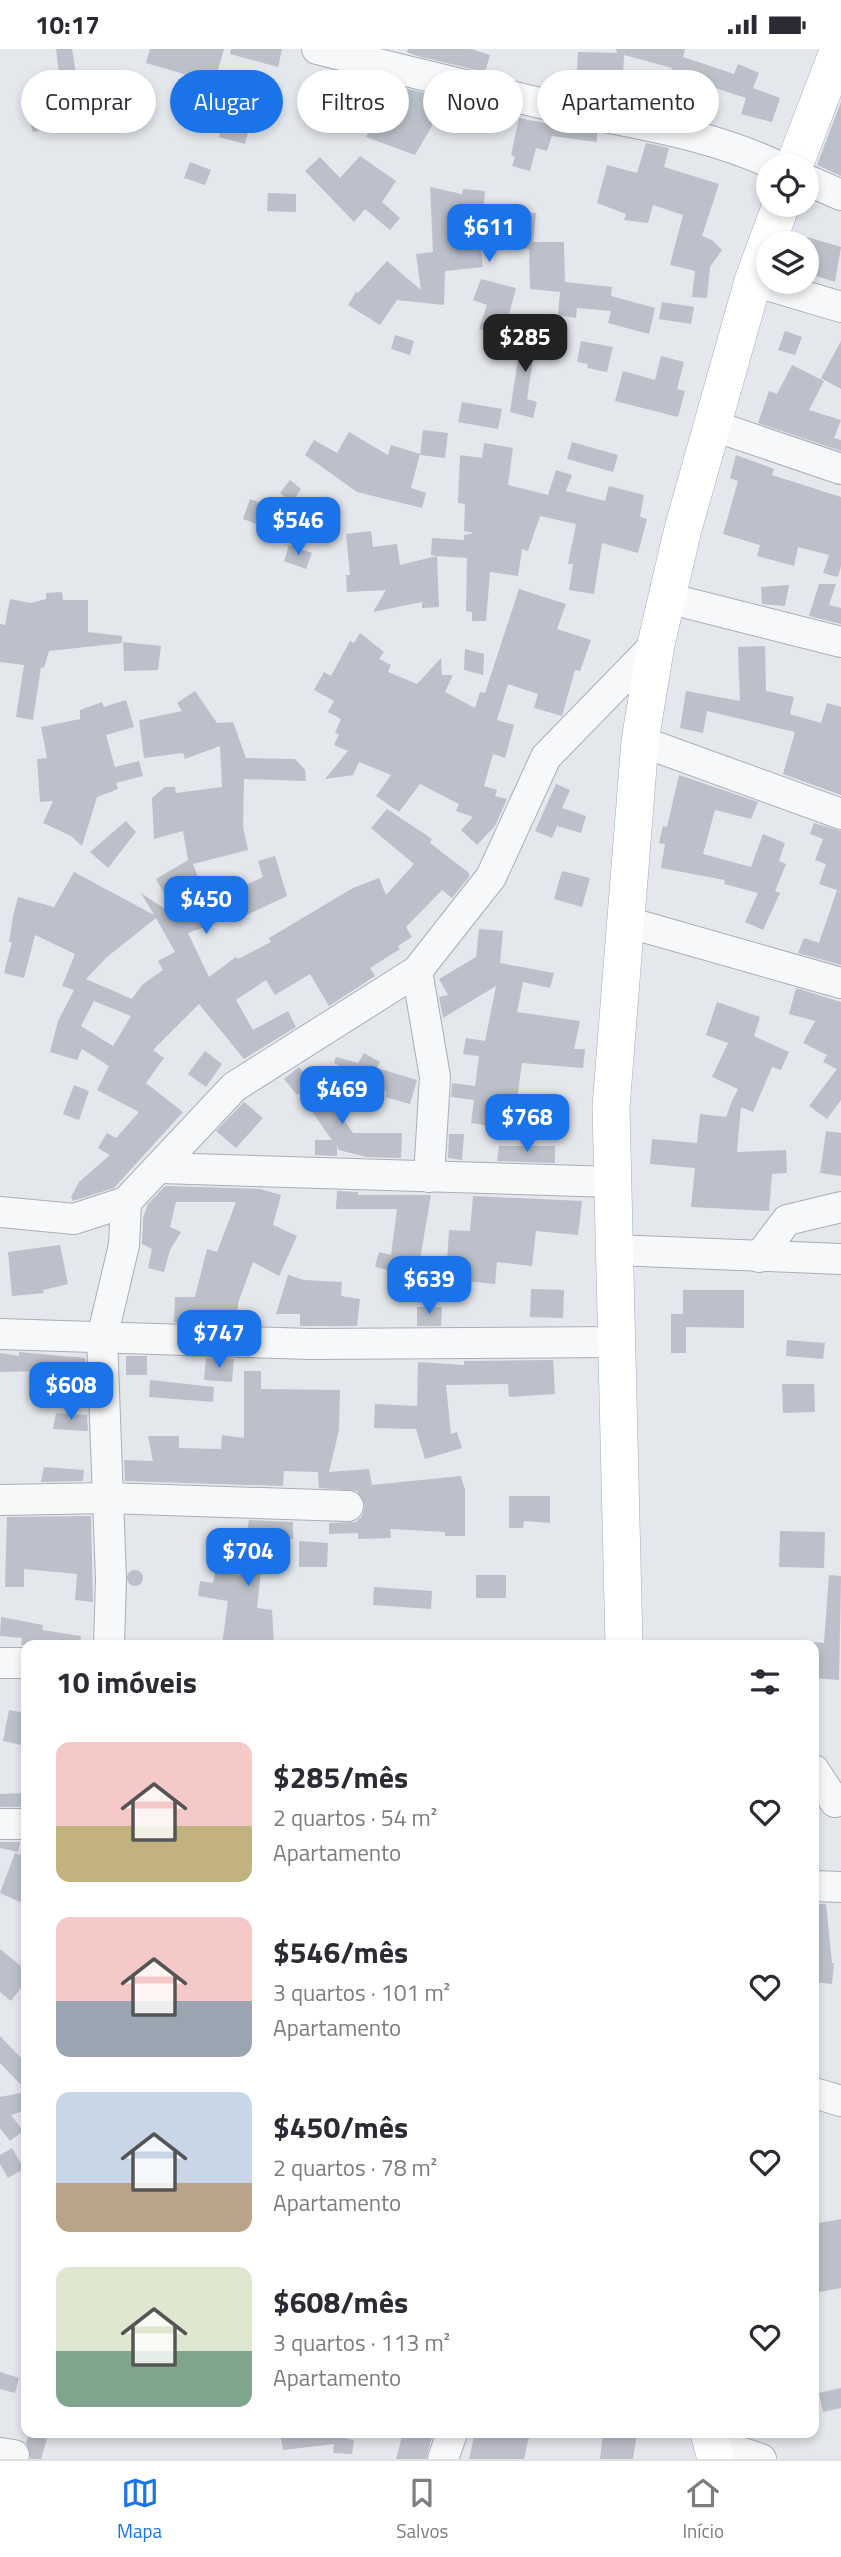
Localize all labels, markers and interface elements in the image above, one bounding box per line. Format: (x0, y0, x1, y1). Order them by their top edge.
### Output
text: 10:17 (35, 5, 100, 44)
chip: Comprar (21, 70, 156, 133)
chip: Alugar (170, 70, 283, 133)
chip: Filtros (297, 70, 409, 133)
chip: Novo (423, 70, 523, 133)
chip: Apartamento (537, 70, 719, 133)
map controls (756, 154, 819, 294)
button: locate (756, 154, 819, 217)
pin: $611 (448, 205, 530, 264)
text: $611 (463, 209, 515, 244)
button: layers (756, 231, 819, 294)
pin: $285 (484, 315, 566, 374)
text: $285 (499, 319, 551, 354)
pin: $546 (257, 497, 339, 557)
text: $546 (272, 502, 324, 537)
pin: $450 (165, 877, 247, 936)
text: $450 (180, 881, 232, 916)
pin: $469 (301, 1067, 383, 1126)
text: $469 (316, 1071, 368, 1106)
pin: $768 (486, 1095, 568, 1154)
text: $768 (501, 1099, 553, 1134)
pin: $639 (388, 1257, 470, 1316)
text: $639 (403, 1261, 455, 1296)
pin: $747 (178, 1311, 260, 1370)
text: $747 (193, 1315, 245, 1350)
pin: $608 (30, 1363, 112, 1422)
text: $608 (45, 1367, 97, 1402)
pin: $704 (207, 1529, 289, 1588)
text: $704 (222, 1533, 274, 1568)
text: 10 imóveis (56, 1659, 197, 1705)
icon: filters (746, 1663, 784, 1701)
text: $285/mês (273, 1754, 408, 1800)
icon: home (112, 1770, 196, 1854)
icon: heart (746, 1793, 784, 1831)
text: 2 quartos · 54 m² (273, 1800, 437, 1835)
text: Apartamento (273, 1835, 401, 1870)
text: $546/mês (273, 1929, 408, 1975)
icon: home (112, 1945, 196, 2029)
icon: heart (746, 1968, 784, 2006)
text: 3 quartos · 101 m² (273, 1975, 450, 2010)
text: Apartamento (273, 2010, 401, 2045)
text: $450/mês (273, 2104, 408, 2150)
icon: home (112, 2120, 196, 2204)
icon: heart (746, 2143, 784, 2181)
text: 2 quartos · 78 m² (273, 2150, 437, 2185)
text: Apartamento (273, 2185, 401, 2220)
text: $608/mês (273, 2279, 408, 2325)
icon: home (112, 2295, 196, 2379)
icon: heart (746, 2318, 784, 2356)
text: 3 quartos · 113 m² (273, 2325, 450, 2360)
text: Apartamento (273, 2360, 401, 2395)
tab: Mapa (117, 2474, 162, 2545)
tab: Salvos (396, 2474, 448, 2545)
tab: Início (682, 2474, 724, 2545)

